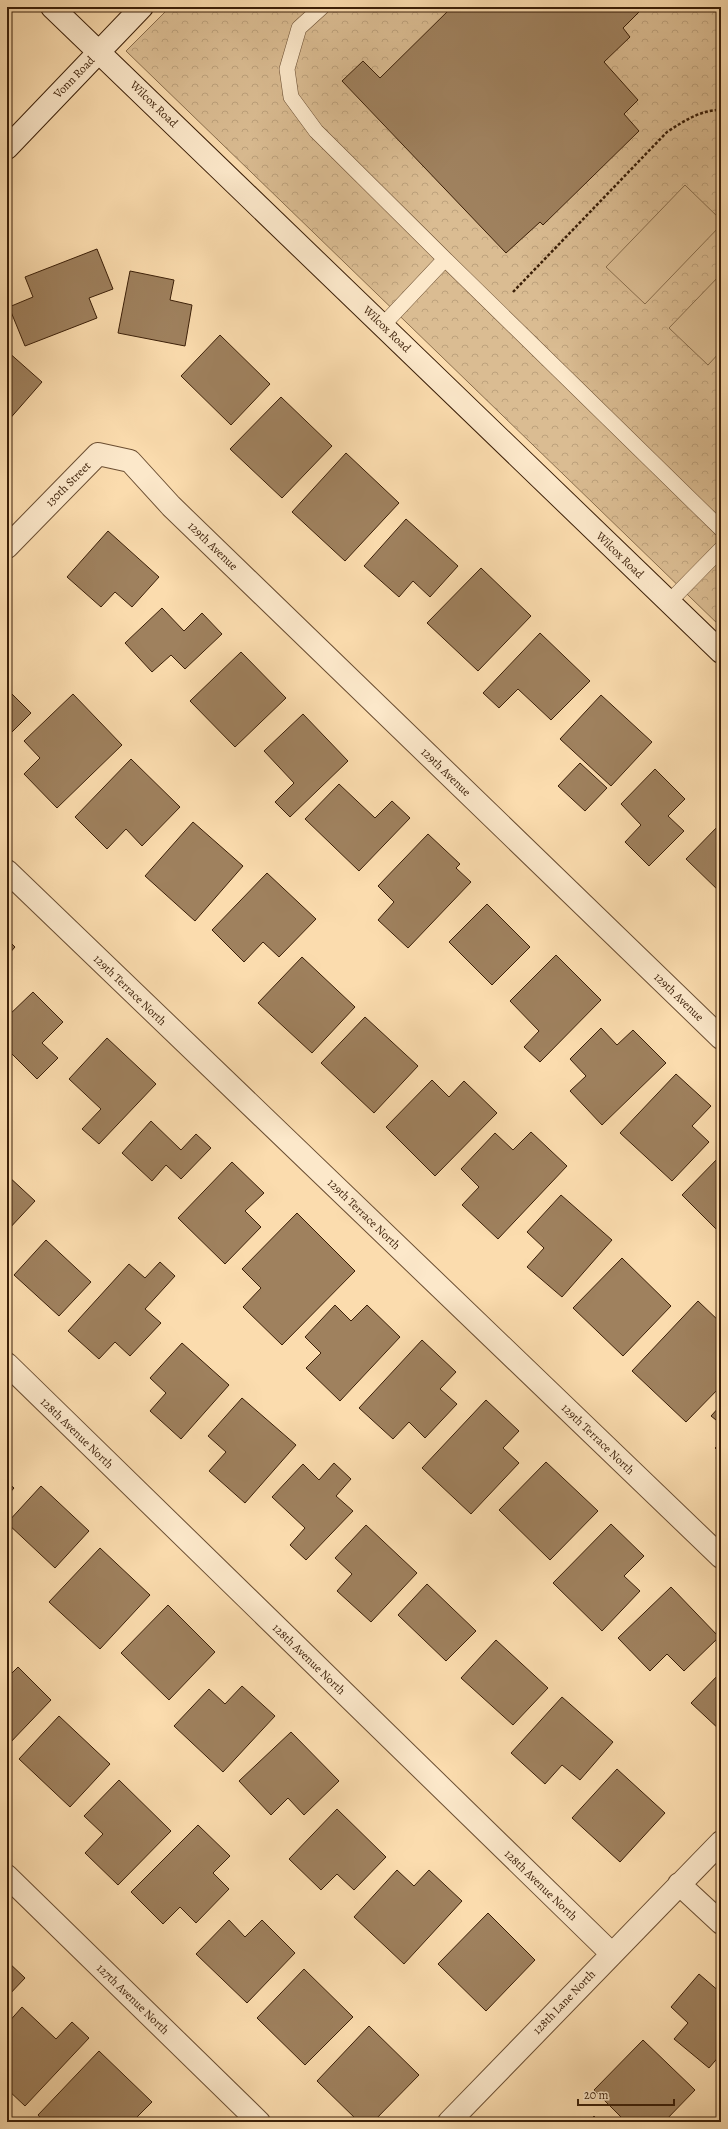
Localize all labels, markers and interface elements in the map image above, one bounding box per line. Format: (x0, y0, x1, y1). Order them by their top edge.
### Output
street label: Vonn Road (49, 52, 99, 102)
street label: Wilcox Road (126, 76, 182, 131)
street label: Wilcox Road (359, 301, 415, 356)
street label: 130th Street (42, 458, 94, 510)
street label: 129th Avenue (185, 518, 241, 574)
street label: Wilcox Road (592, 527, 648, 582)
street label: 129th Avenue (418, 744, 474, 800)
street label: 129th Terrace North (90, 951, 170, 1029)
street label: 129th Avenue (651, 969, 707, 1025)
street label: 129th Terrace North (324, 1175, 404, 1253)
street label: 128th Avenue North (37, 1394, 117, 1472)
street label: 129th Terrace North (558, 1400, 638, 1478)
street label: 128th Avenue North (269, 1620, 349, 1698)
street label: 128th Avenue North (501, 1846, 581, 1924)
street label: 127th Avenue North (93, 1960, 173, 2038)
street label: 128th Lane North (529, 1966, 599, 2038)
scale bar (578, 2081, 674, 2107)
text: 20 m (584, 2087, 608, 2103)

